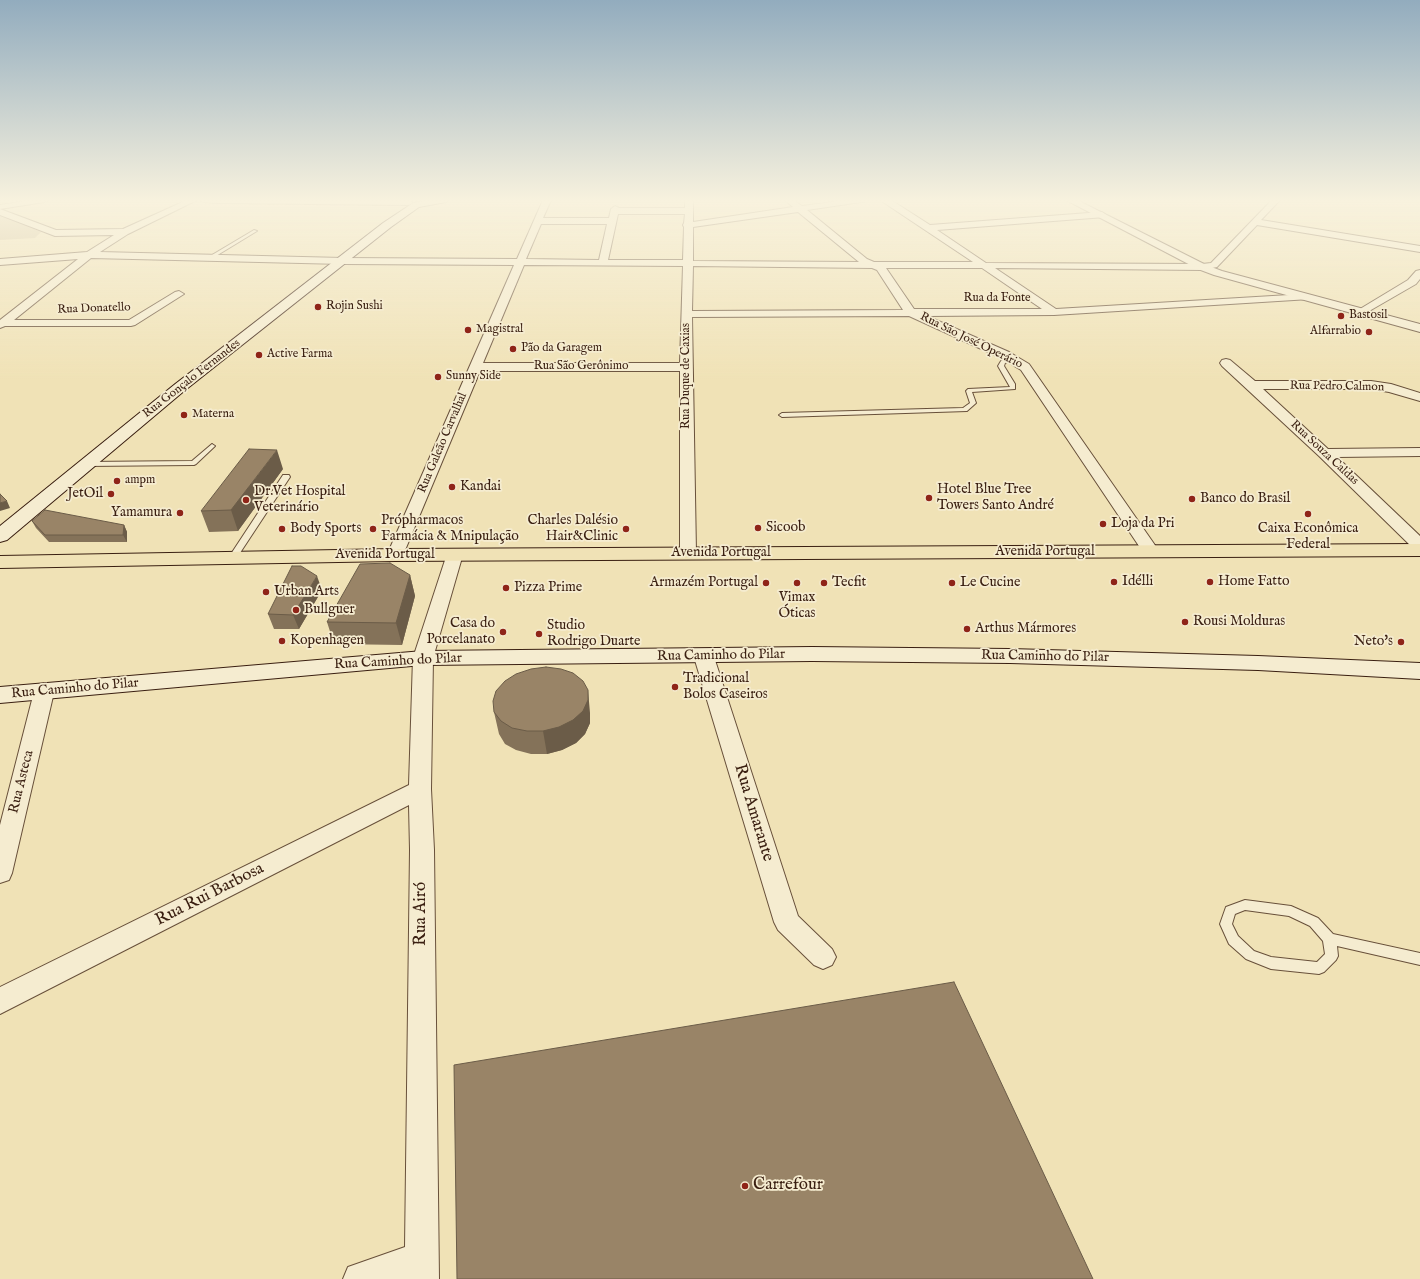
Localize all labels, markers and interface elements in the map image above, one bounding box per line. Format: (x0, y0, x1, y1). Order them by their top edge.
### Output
street label: Rua da Fonte (963, 292, 1031, 306)
place label: Rojin Sushi (326, 300, 383, 314)
street label: Rua Donatello (57, 301, 131, 317)
marker: Rojin Sushi (313, 302, 323, 312)
place label: Bastosil (1349, 309, 1388, 323)
street label: Rua São José Operário (917, 310, 1025, 372)
marker: Bastosil (1336, 311, 1346, 321)
place label: Magistral (476, 323, 523, 337)
street label: Rua Duque de Caxias (680, 323, 694, 429)
marker: Magistral (463, 325, 473, 335)
place label: Alfarrabio (1310, 325, 1361, 339)
marker: Alfarrabio (1364, 327, 1374, 337)
street label: Rua Gonçalo Fernandes (140, 336, 244, 422)
place label: Pão da Garagem (521, 342, 602, 356)
marker: Pão da Garagem (508, 344, 518, 354)
place label: Active Farma (267, 348, 332, 362)
marker: Active Farma (254, 350, 264, 360)
street label: Rua São Gerônimo (534, 360, 628, 374)
place label: Sunny Side (446, 370, 501, 384)
marker: Sunny Side (433, 372, 443, 382)
street label: Rua Pedro Calmon (1290, 379, 1384, 395)
street label: Rua Galeão Carvalhal (415, 391, 471, 495)
place label: Materna (192, 408, 234, 422)
marker: Materna (179, 410, 189, 420)
street label: Rua Souza Caldas (1287, 418, 1361, 488)
place label: ampm (125, 474, 155, 488)
marker: ampm (112, 476, 122, 486)
place label: Kandai (460, 479, 501, 495)
marker: Kandai (447, 482, 457, 492)
place label: Hotel Blue Tree Towers Santo André (937, 482, 1054, 514)
place label: Dr.Vet Hospital Veterinário (254, 484, 345, 516)
place label: JetOil (67, 486, 103, 502)
marker: JetOil (106, 489, 116, 499)
place label: Banco do Brasil (1200, 491, 1290, 507)
marker: Hotel Blue Tree Towers Santo André (924, 493, 934, 503)
marker: Banco do Brasil (1187, 494, 1197, 504)
marker: Dr.Vet Hospital Veterinário (241, 495, 251, 505)
place label: Yamamura (111, 505, 172, 521)
marker: Yamamura (175, 508, 185, 518)
marker: Caixa Econômica Federal (1303, 509, 1313, 519)
place label: Própharmacos Farmácia & Mnipulação (381, 513, 519, 546)
place label: Charles Dalésio Hair&Clinic (528, 513, 618, 546)
place label: Loja da Pri (1111, 516, 1175, 532)
marker: Loja da Pri (1098, 519, 1108, 529)
place label: Sicoob (766, 520, 805, 536)
place label: Body Sports (290, 521, 361, 537)
place label: Caixa Econômica Federal (1258, 521, 1358, 554)
marker: Sicoob (753, 523, 763, 533)
marker: Body Sports (277, 524, 287, 534)
marker: Própharmacos Farmácia & Mnipulação (368, 524, 378, 534)
marker: Charles Dalésio Hair&Clinic (621, 524, 631, 534)
street label: Avenida Portugal (995, 544, 1095, 560)
street label: Avenida Portugal (671, 545, 771, 561)
street label: Avenida Portugal (335, 547, 435, 563)
place label: Idélli (1122, 574, 1153, 590)
place label: Home Fatto (1218, 574, 1289, 590)
place label: Armazém Portugal (650, 575, 758, 591)
place label: Tecfit (832, 575, 866, 591)
place label: Le Cucine (960, 575, 1020, 591)
marker: Idélli (1109, 577, 1119, 587)
marker: Home Fatto (1205, 577, 1215, 587)
marker: Armazém Portugal (761, 578, 771, 588)
marker: Vimax Óticas (792, 578, 802, 588)
marker: Tecfit (819, 578, 829, 588)
marker: Le Cucine (947, 578, 957, 588)
place label: Pizza Prime (514, 580, 582, 596)
marker: Pizza Prime (501, 583, 511, 593)
place label: Urban Arts (274, 584, 339, 600)
marker: Urban Arts (261, 587, 271, 597)
place label: Vimax Óticas (778, 590, 816, 622)
place label: Bullguer (304, 602, 355, 618)
marker: Bullguer (291, 605, 301, 615)
place label: Rousi Molduras (1193, 614, 1285, 630)
place label: Casa do Porcelanato (426, 616, 495, 648)
marker: Rousi Molduras (1180, 617, 1190, 627)
place label: Studio Rodrigo Duarte (547, 618, 641, 650)
place label: Arthus Mármores (975, 621, 1076, 637)
marker: Arthus Mármores (962, 624, 972, 634)
marker: Casa do Porcelanato (498, 627, 508, 637)
marker: Studio Rodrigo Duarte (534, 629, 544, 639)
place label: Kopenhagen (290, 633, 364, 649)
place label: Neto's (1354, 634, 1393, 650)
marker: Kopenhagen (277, 636, 287, 646)
marker: Neto's (1396, 637, 1406, 647)
street label: Rua Caminho do Pilar (657, 646, 785, 666)
street label: Rua Caminho do Pilar (981, 647, 1109, 667)
street label: Rua Caminho do Pilar (334, 650, 462, 674)
place label: Tradicional Bolos Caseiros (683, 671, 768, 704)
street label: Rua Caminho do Pilar (11, 675, 139, 703)
marker: Tradicional Bolos Caseiros (670, 682, 680, 692)
street label: Rua Asteca (6, 749, 38, 815)
street label: Rua Amarante (728, 762, 778, 864)
street label: Rua Rui Barbosa (152, 859, 268, 931)
street label: Rua Airó (412, 882, 432, 946)
place label: Carrefour (753, 1176, 823, 1196)
marker: Carrefour (740, 1181, 750, 1191)

